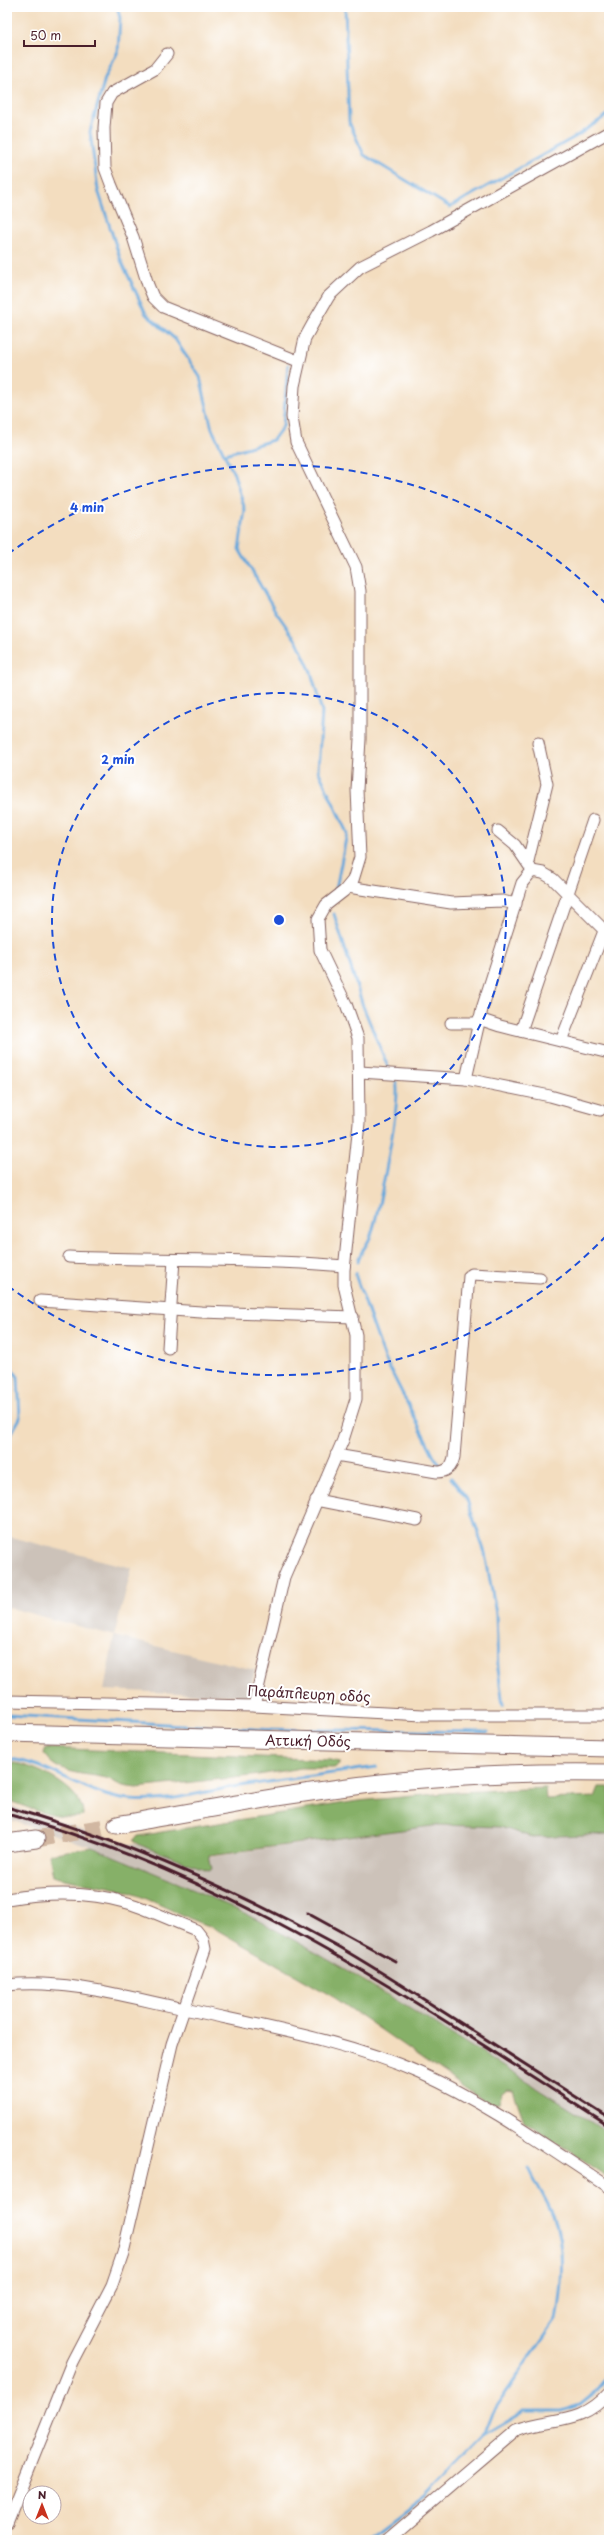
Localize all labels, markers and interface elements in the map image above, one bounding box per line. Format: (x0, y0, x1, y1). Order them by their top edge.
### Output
scale bar (24, 22, 95, 48)
text: 50 m (30, 26, 61, 44)
text: 4 min (70, 498, 104, 516)
text: 2 min (101, 750, 135, 768)
centre of rings (272, 913, 286, 927)
street label: Παράπλευρη οδός (247, 1680, 371, 1707)
street label: Αττική Οδός (265, 1729, 351, 1752)
north arrow (22, 2485, 62, 2525)
text: N (38, 2486, 47, 2503)

